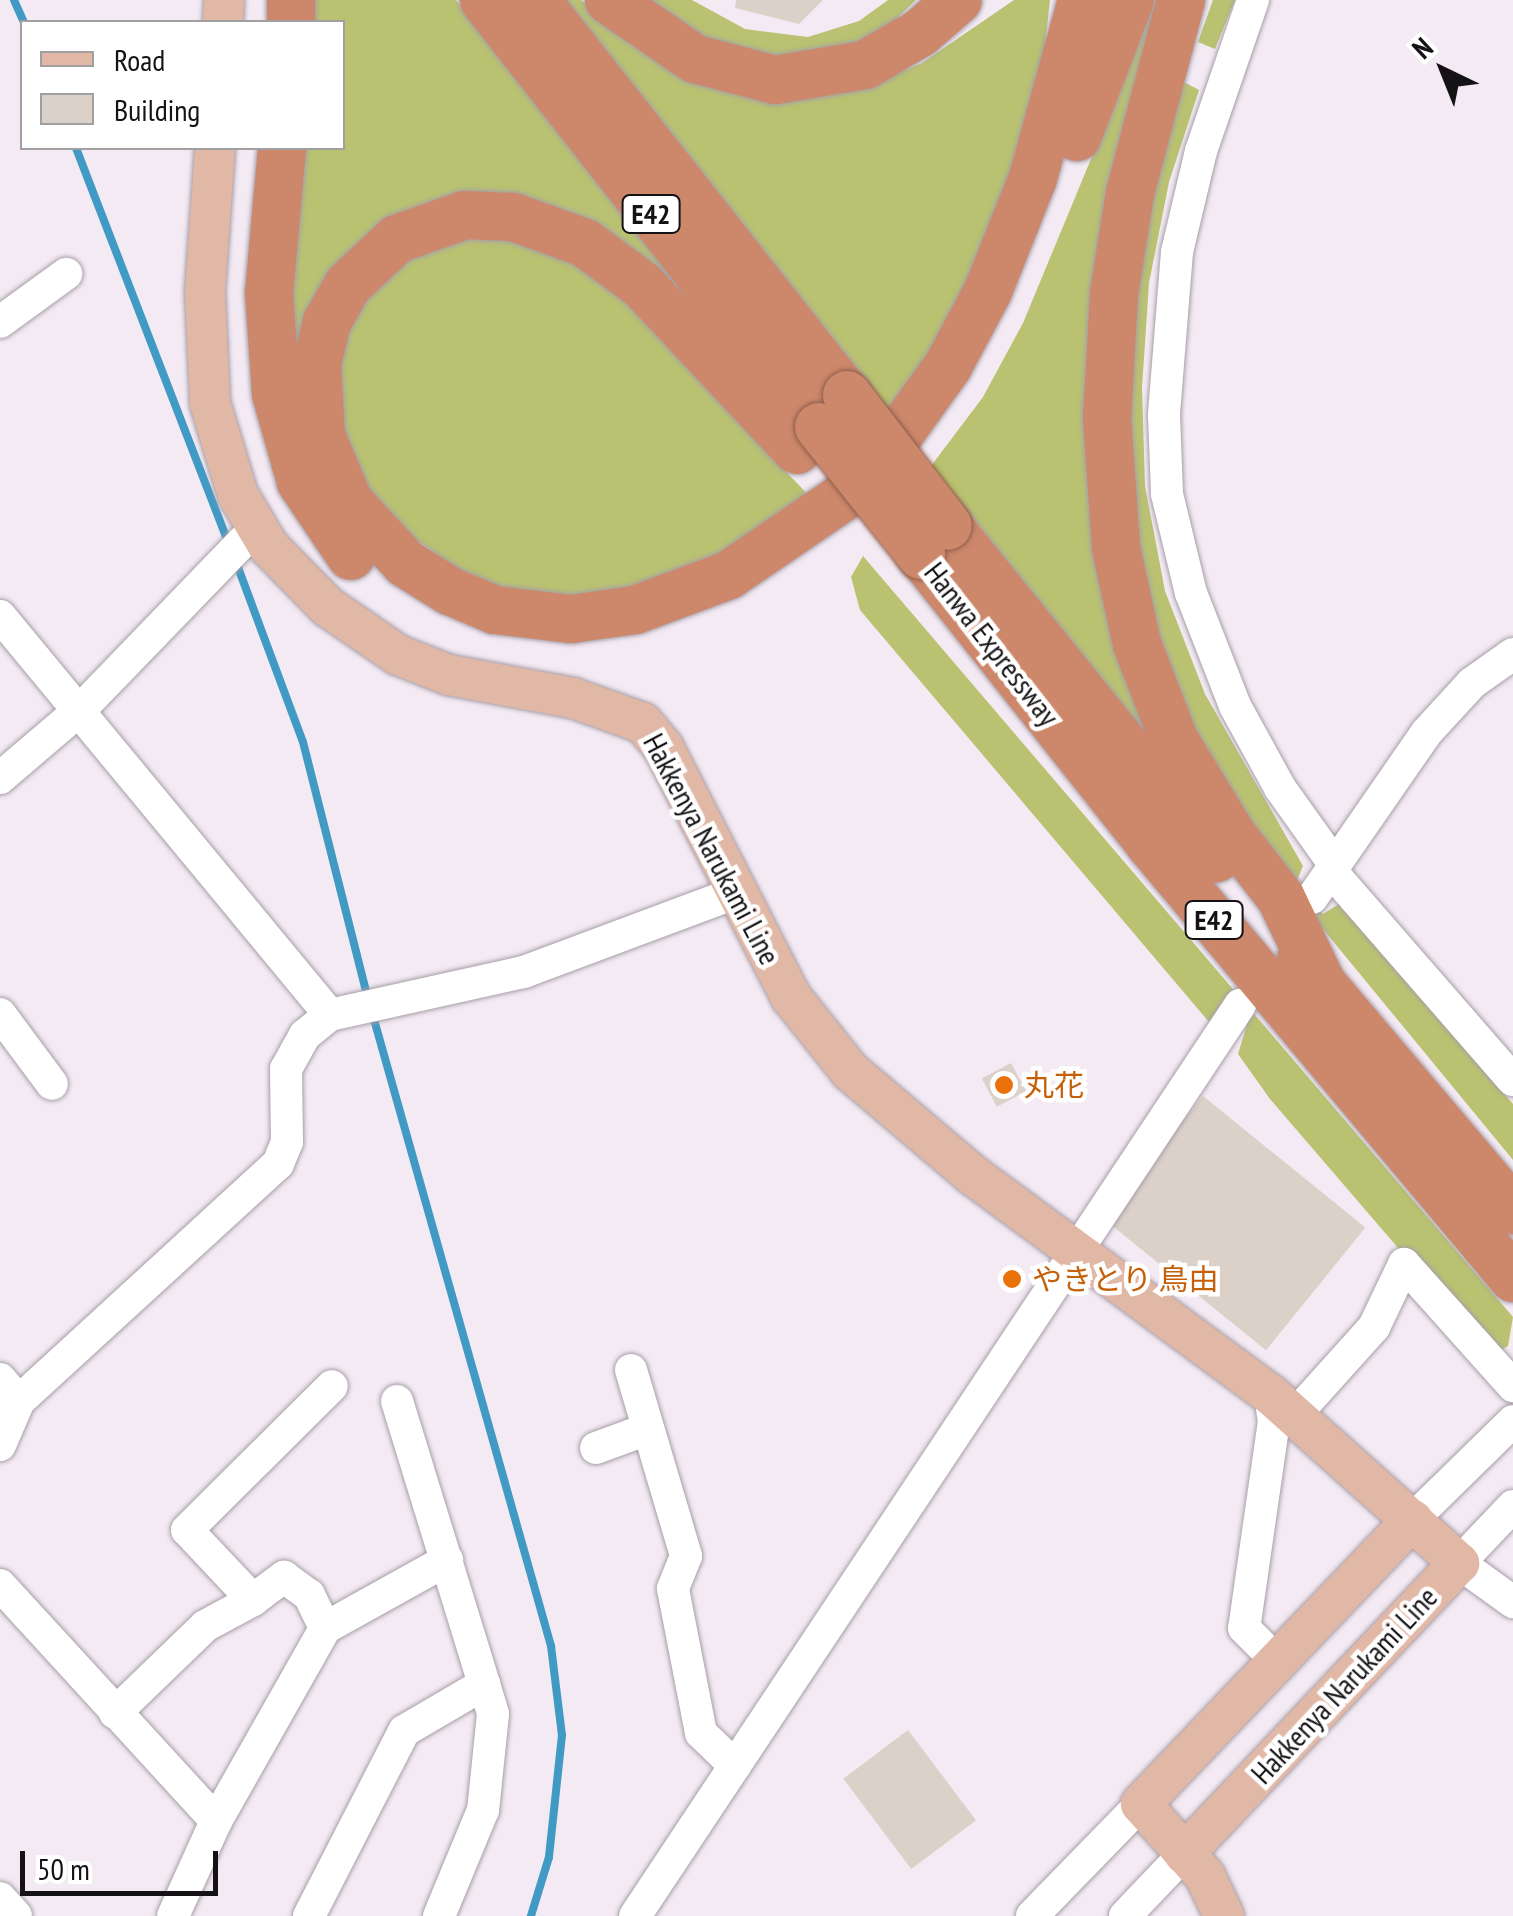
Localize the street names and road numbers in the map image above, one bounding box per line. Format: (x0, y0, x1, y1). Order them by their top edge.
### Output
road number: E42 (621, 191, 681, 237)
street label: Hanwa Expressway (917, 555, 1067, 733)
street label: Hakkenya Narukami Line (636, 727, 788, 971)
road number: E42 (1184, 897, 1244, 943)
street label: Hakkenya Narukami Line (1243, 1579, 1445, 1791)

